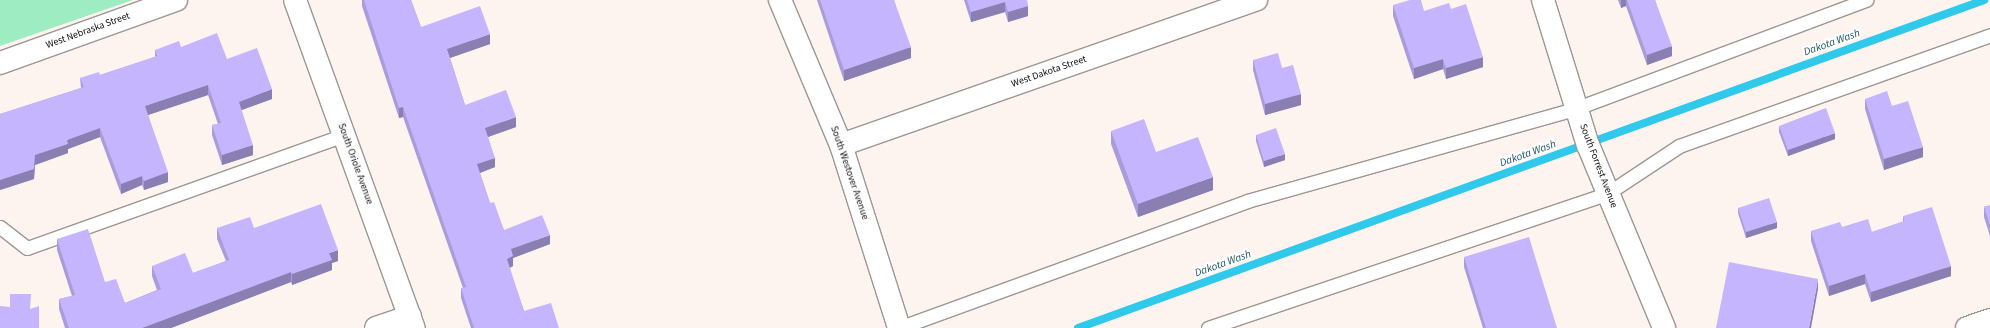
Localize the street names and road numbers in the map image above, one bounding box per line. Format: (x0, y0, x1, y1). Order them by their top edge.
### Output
street label: West Nebraska Street (44, 10, 132, 52)
street label: West Dakota Street (1010, 54, 1088, 90)
street label: South Oriole Avenue (335, 122, 375, 206)
street label: South Forrest Avenue (1576, 122, 1620, 210)
street label: South Westover Avenue (827, 125, 871, 221)

